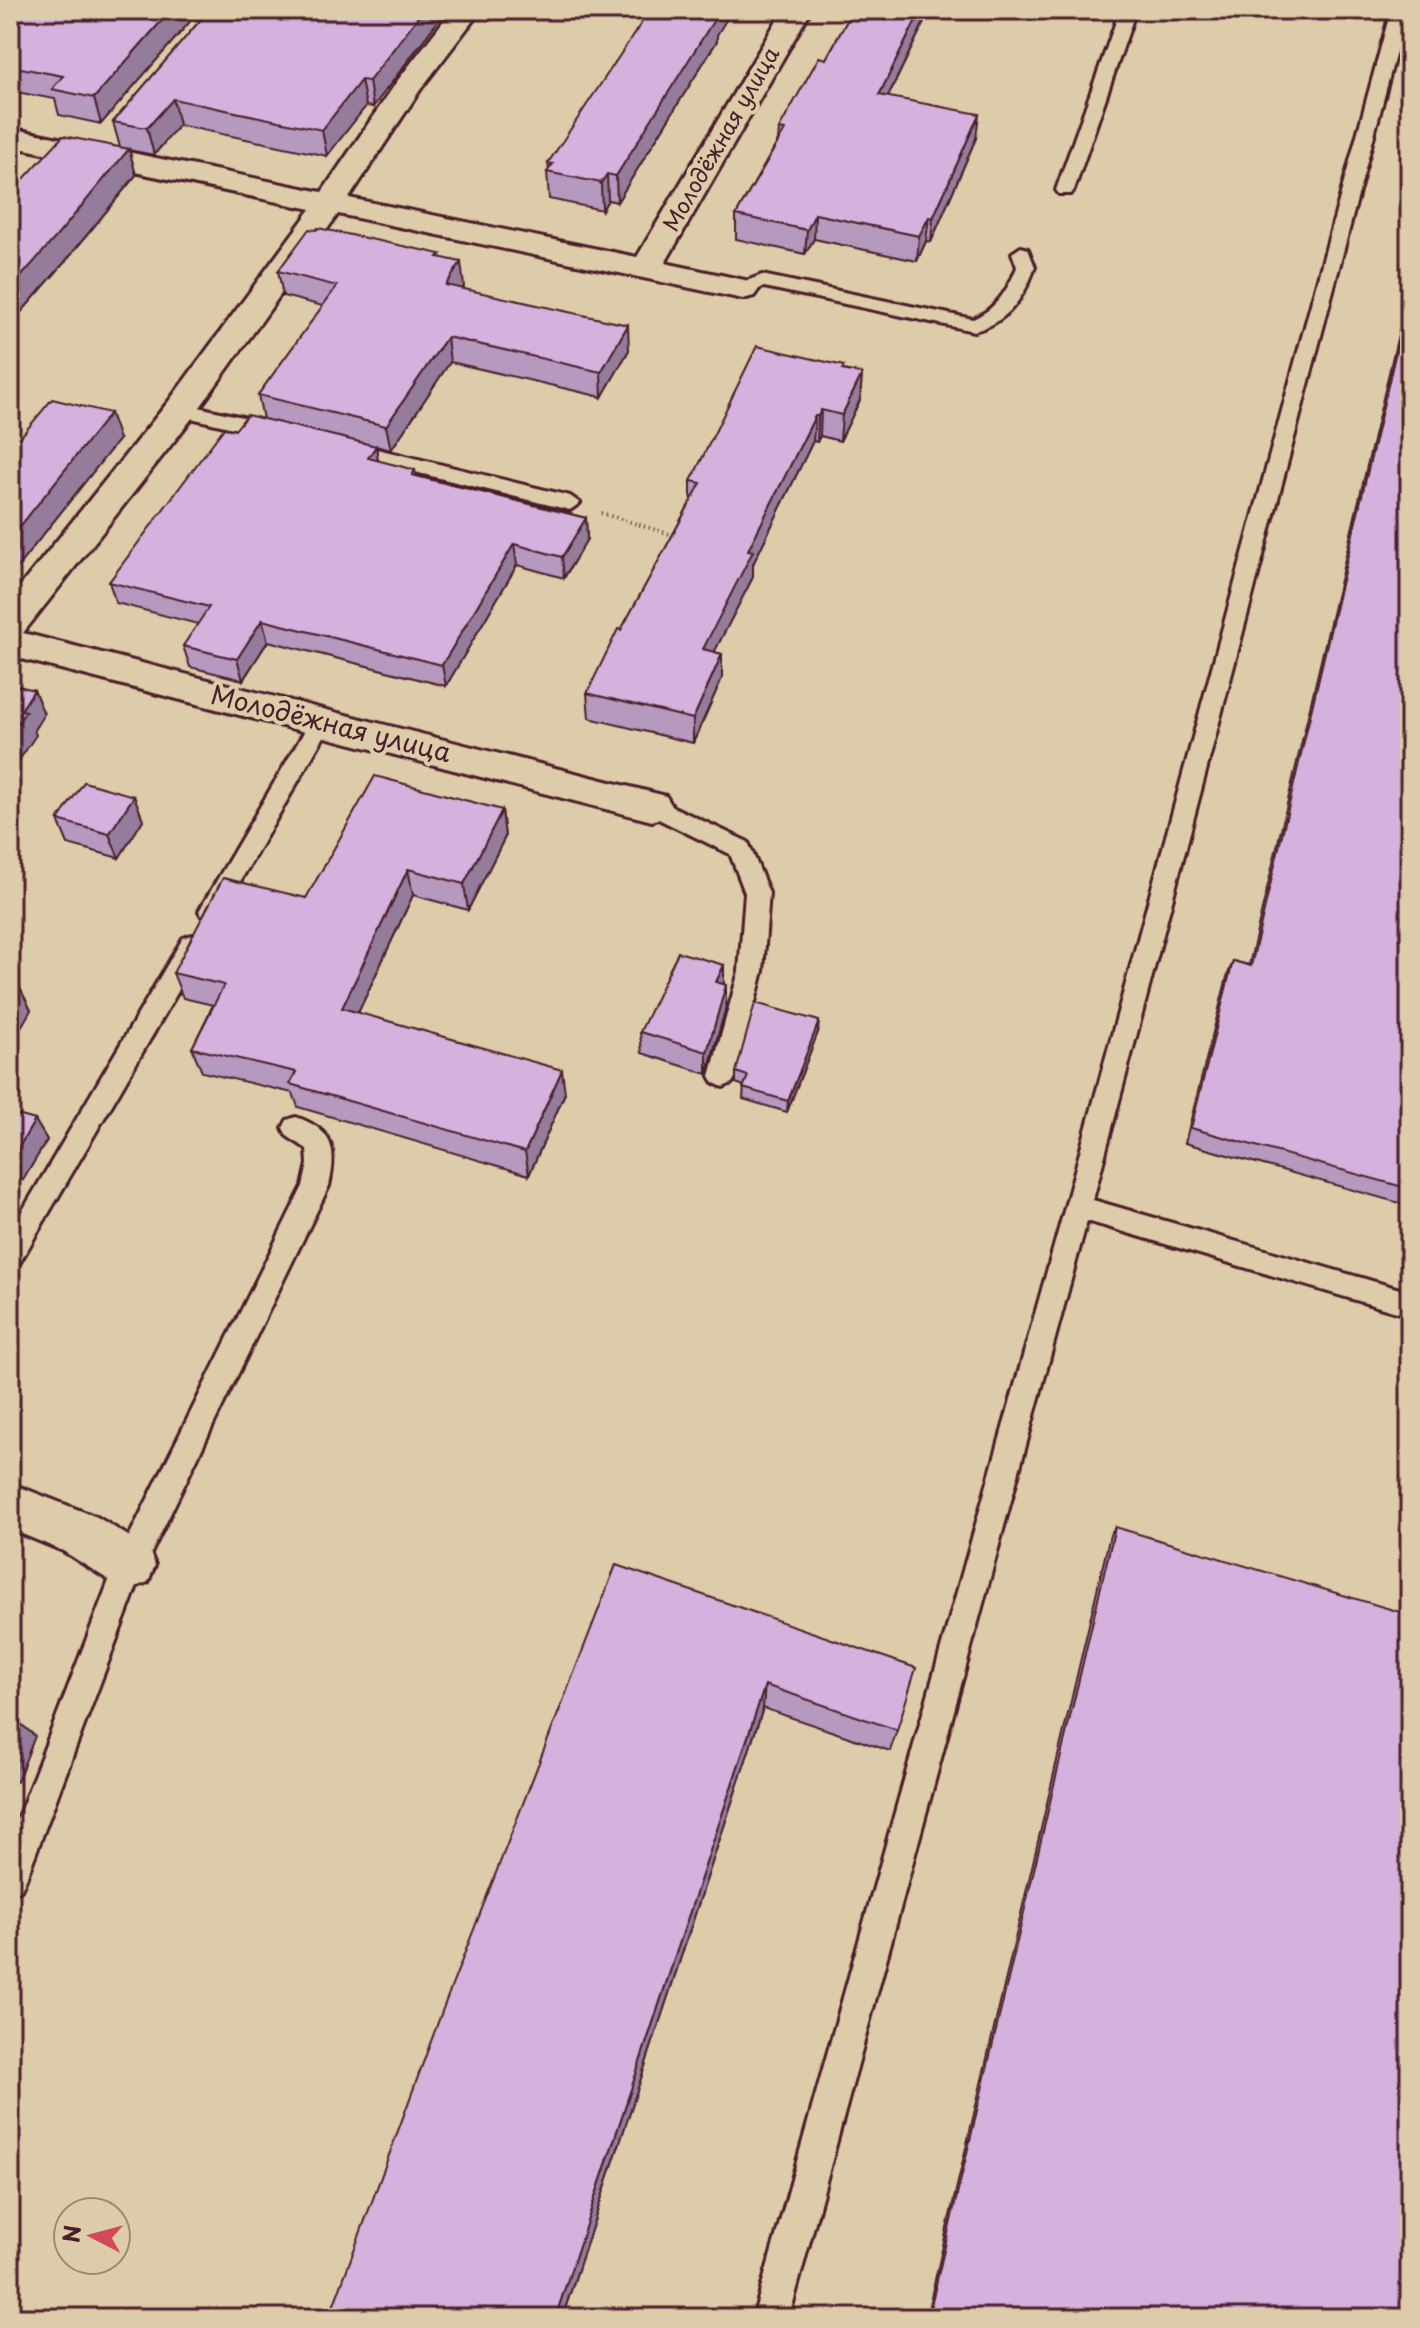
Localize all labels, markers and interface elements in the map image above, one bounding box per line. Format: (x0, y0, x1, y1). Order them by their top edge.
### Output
street label: Молодёжная улица (653, 40, 786, 237)
street label: Молодёжная улица (207, 674, 456, 771)
north arrow (52, 2196, 132, 2276)
text: N (53, 2223, 88, 2244)

